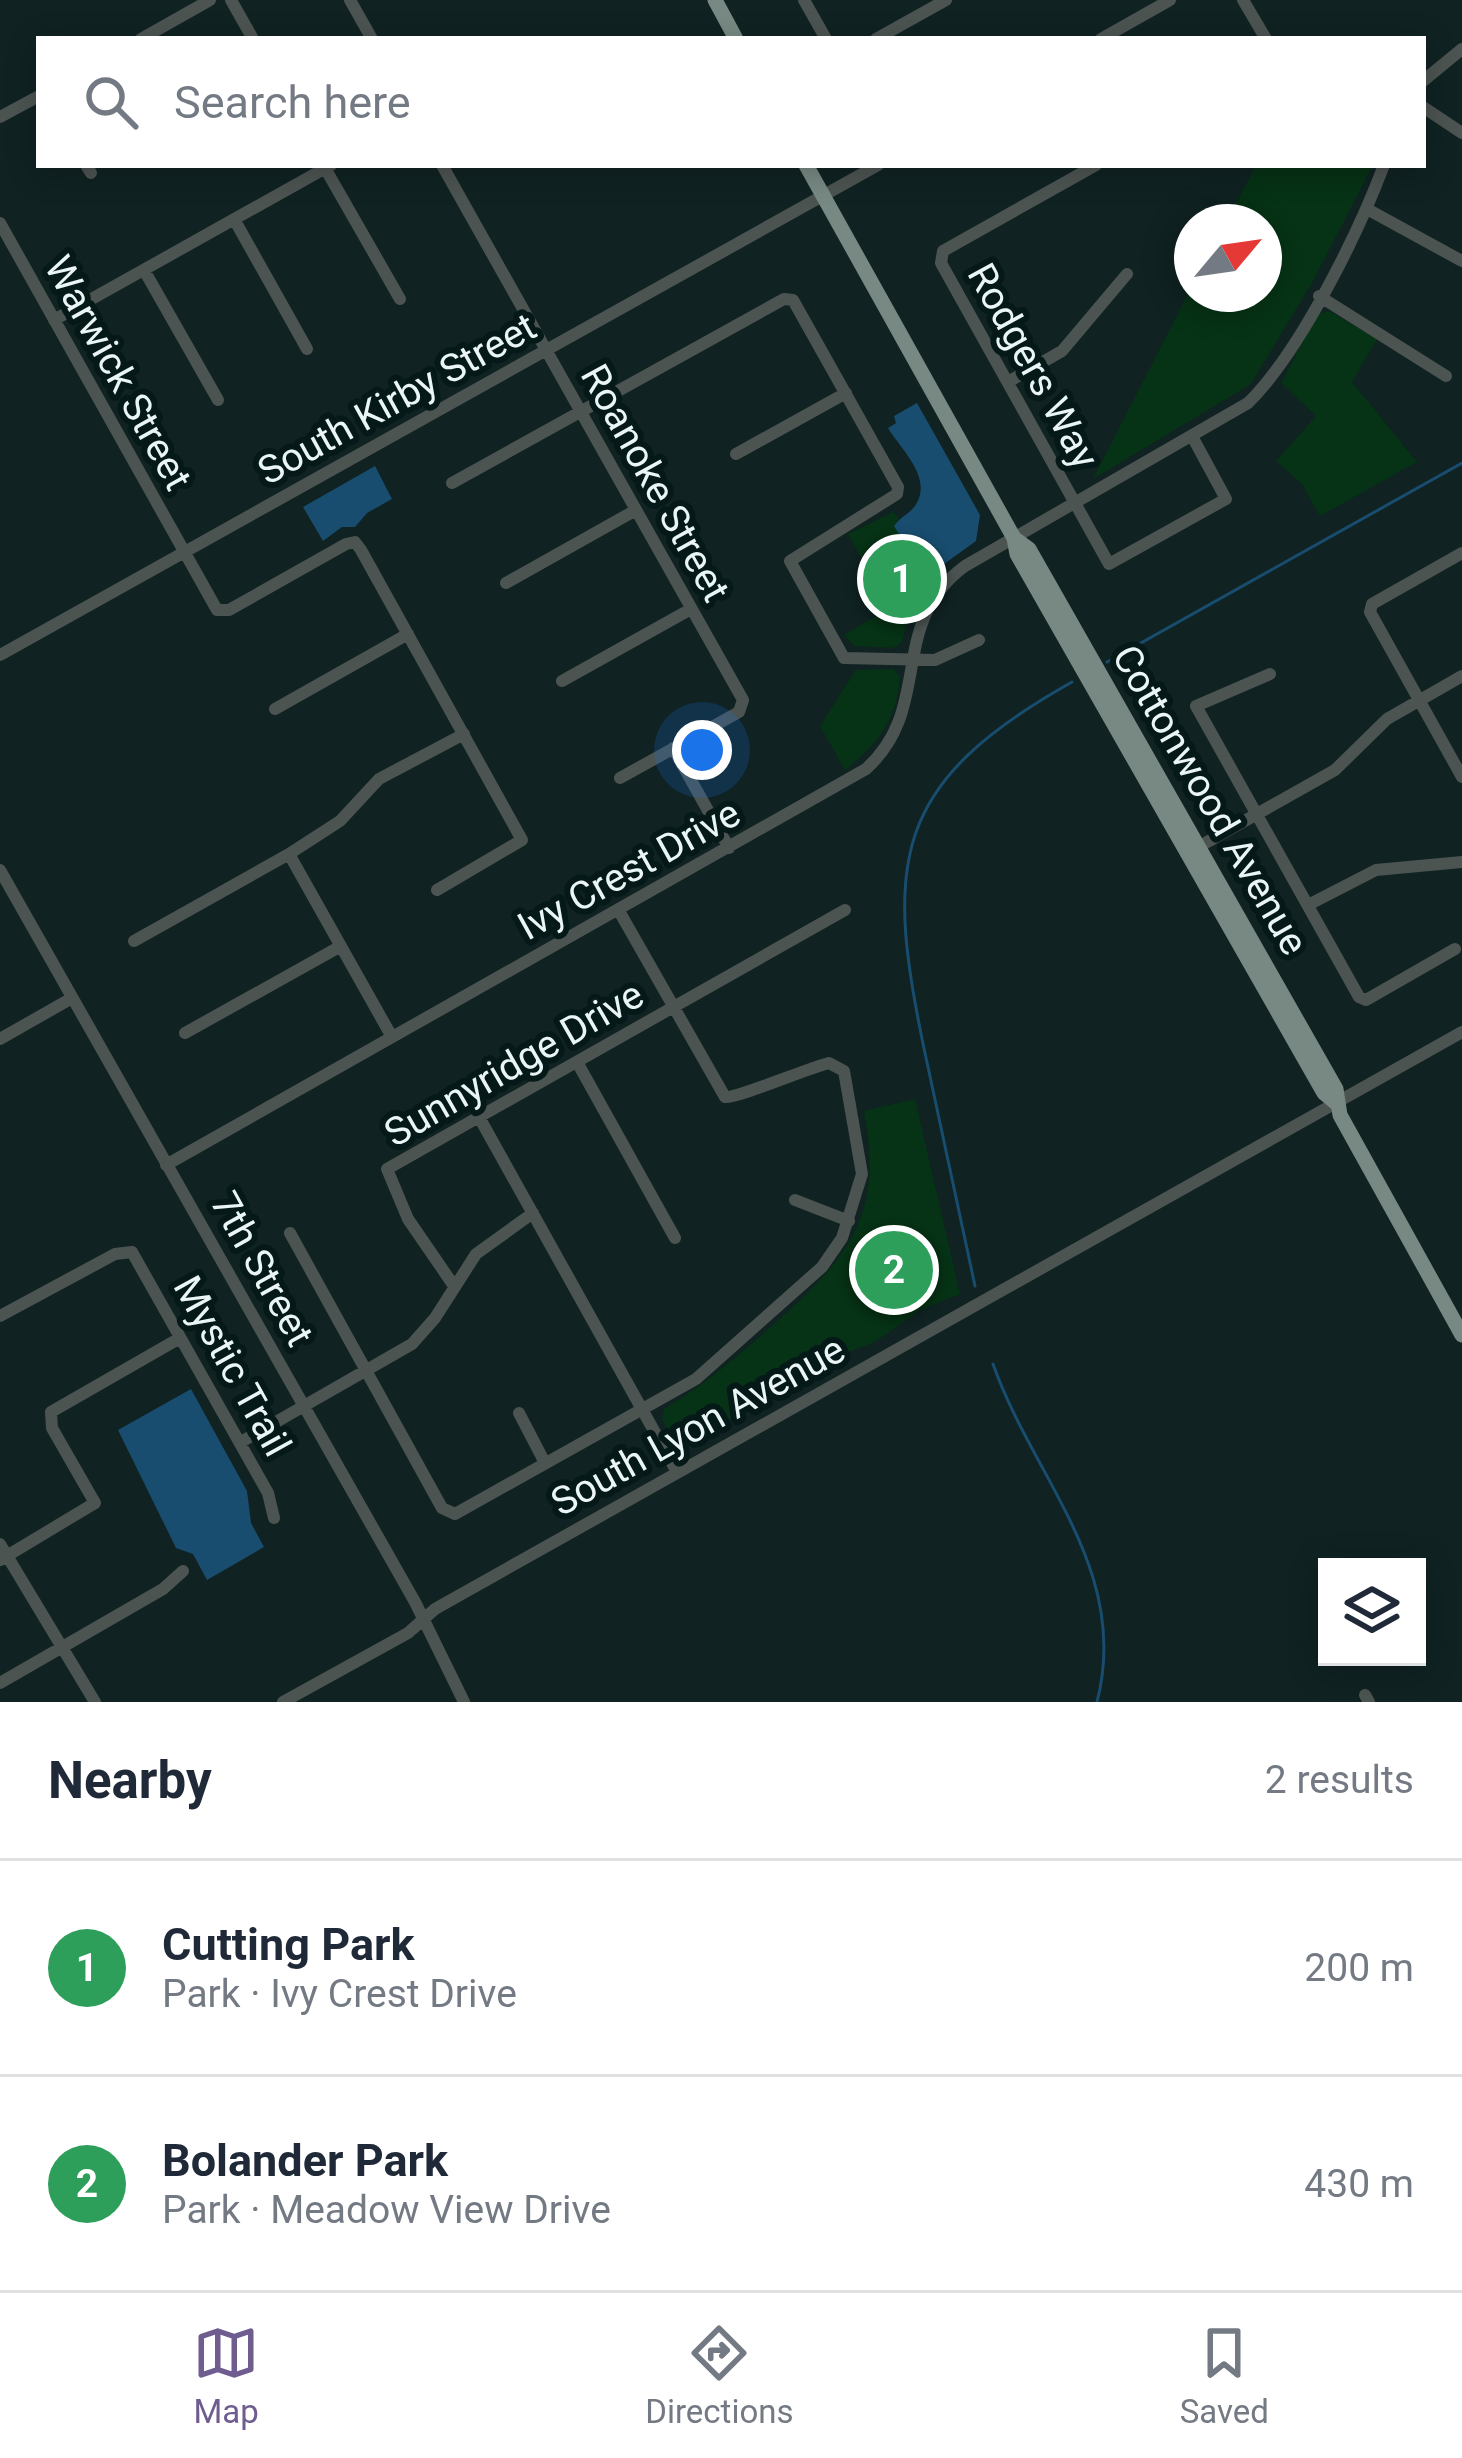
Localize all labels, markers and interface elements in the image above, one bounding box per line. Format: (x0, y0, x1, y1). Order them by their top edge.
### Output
search box (36, 36, 1426, 168)
icon: search (78, 69, 144, 135)
text: Search here (174, 76, 411, 129)
north arrow (1174, 204, 1282, 312)
street label: Warwick Street (35, 248, 201, 498)
street label: Rodgers Way (958, 255, 1108, 477)
street label: South Kirby Street (250, 304, 544, 494)
street label: Roanoke Street (571, 356, 739, 610)
pin: 1 (863, 534, 941, 624)
street label: Cottonwood Avenue (1103, 637, 1317, 963)
your location (672, 720, 732, 780)
street label: Ivy Crest Drive (510, 790, 748, 950)
street label: Sunnyridge Drive (377, 971, 651, 1157)
street label: 7th Street (201, 1184, 323, 1354)
pin: 2 (855, 1225, 933, 1315)
street label: Mystic Trail (164, 1268, 300, 1464)
street label: South Lyon Avenue (543, 1326, 853, 1526)
map controls (1318, 1558, 1426, 1666)
button: layers (1318, 1558, 1426, 1666)
text: Nearby (48, 1751, 212, 1810)
text: 2 results (1265, 1757, 1414, 1803)
text: Cutting Park (162, 1918, 415, 1971)
text: 1 (76, 1945, 98, 1991)
text: 200 m (1304, 1945, 1414, 1991)
text: Park · Ivy Crest Drive (162, 1971, 517, 2017)
text: Bolander Park (162, 2134, 448, 2187)
text: 2 (76, 2161, 98, 2207)
text: 430 m (1304, 2161, 1414, 2207)
text: Park · Meadow View Drive (162, 2187, 611, 2233)
tab: Map (193, 2320, 259, 2431)
tab: Directions (645, 2320, 794, 2431)
tab: Saved (1180, 2320, 1269, 2431)

